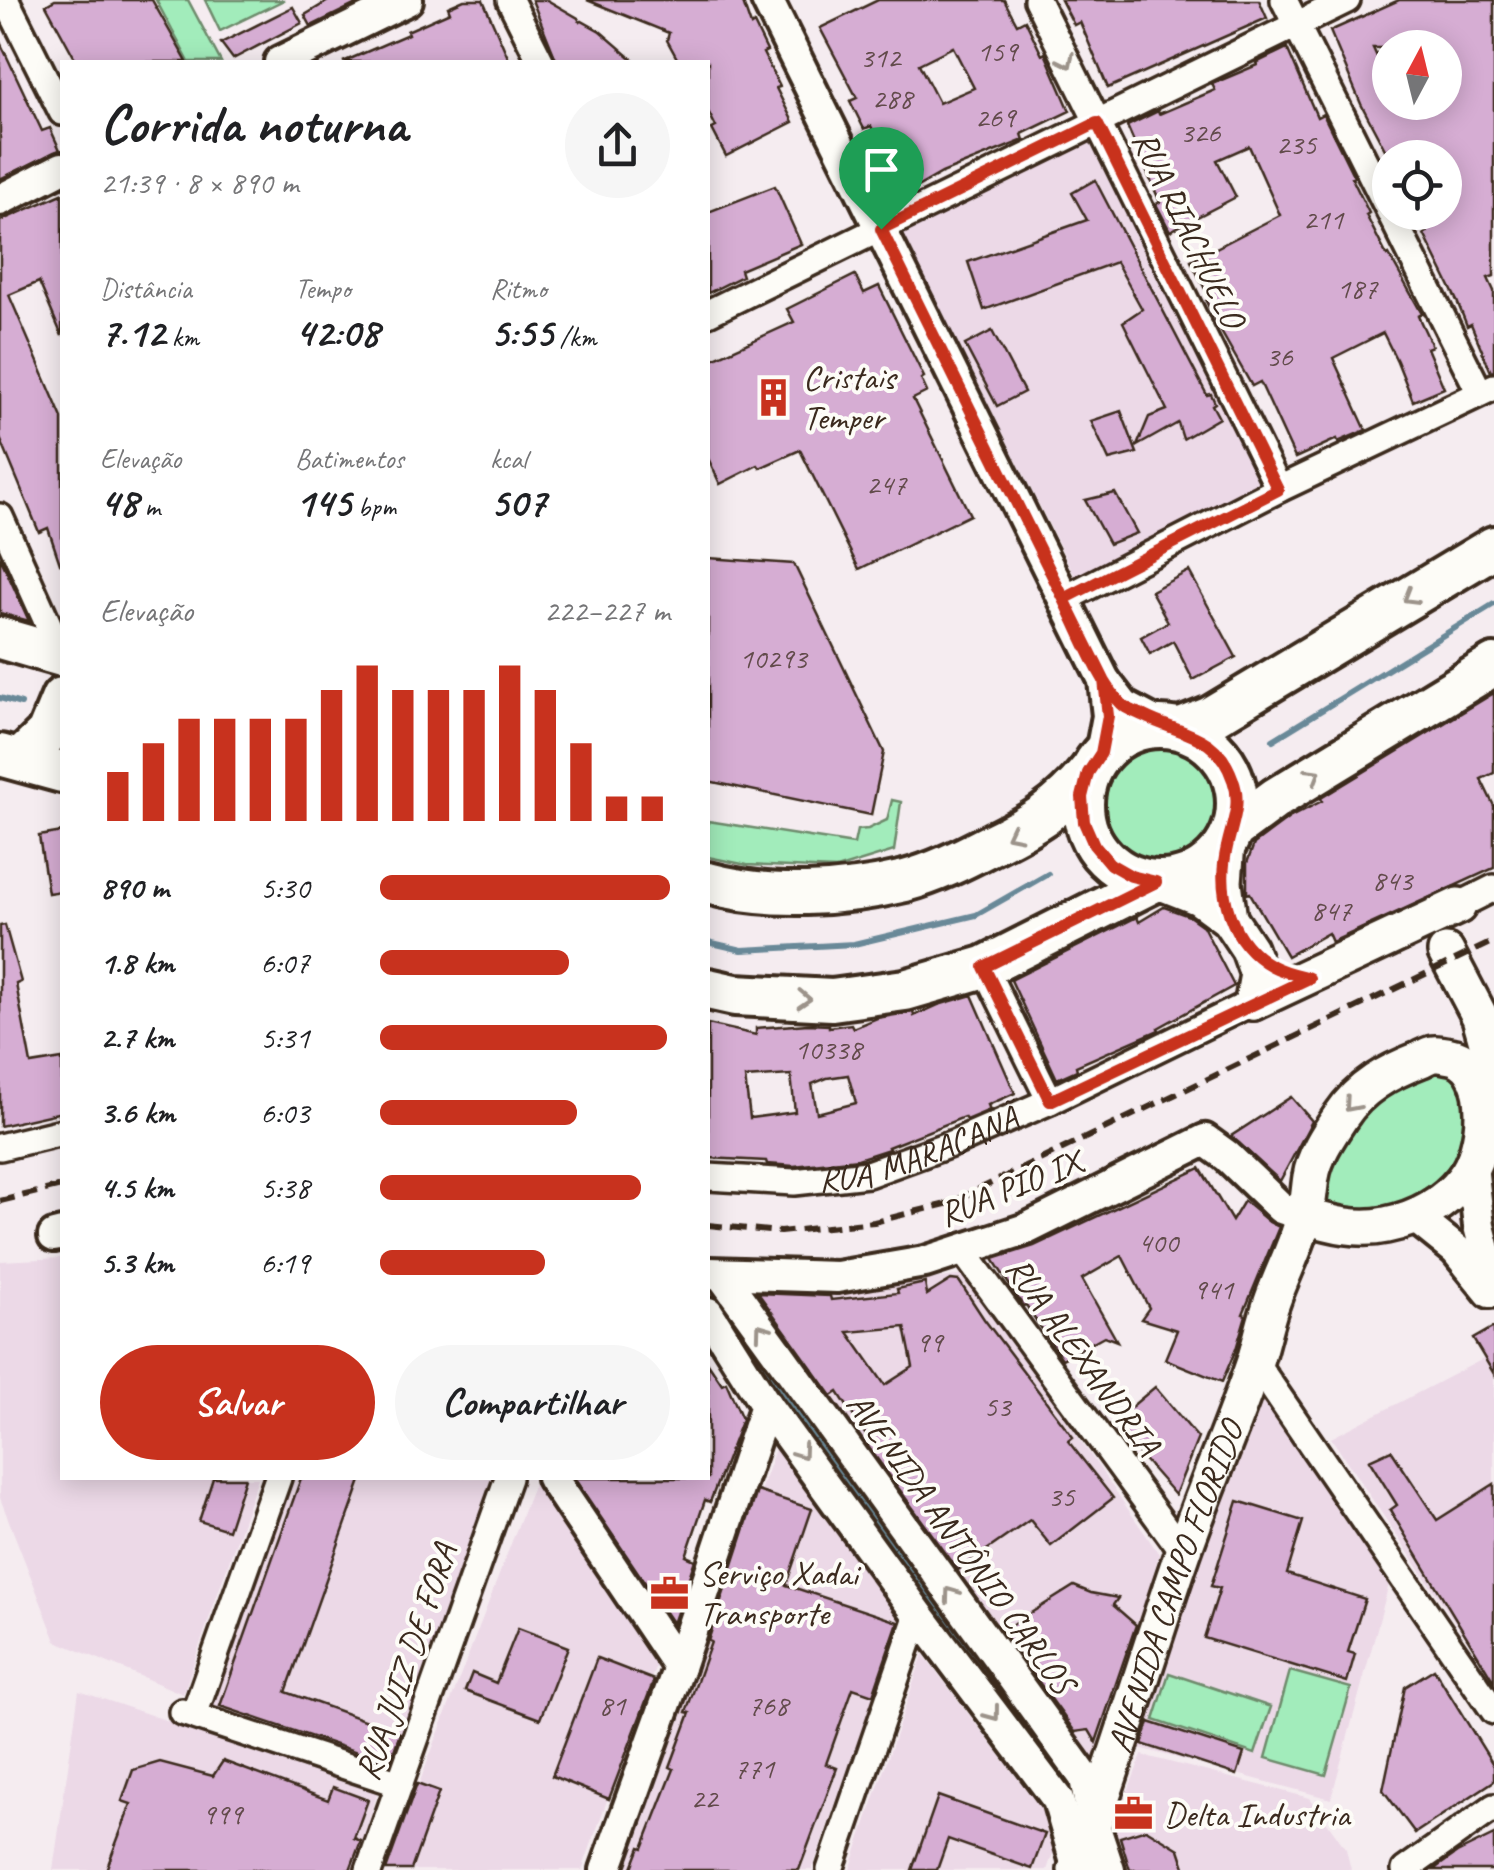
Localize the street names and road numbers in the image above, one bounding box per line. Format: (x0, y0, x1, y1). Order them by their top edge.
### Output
street label: RUA RIACHUELO (1122, 123, 1258, 338)
street label: RUA MARACANÃ (816, 1093, 1030, 1202)
street label: RUA PIO IX (932, 1137, 1093, 1237)
street label: RUA ALEXANDRIA (996, 1248, 1171, 1465)
street label: AVENIDA ANTÔNIO CARLOS (836, 1383, 1088, 1706)
street label: AVENIDA CAMPO FLORIDO (1096, 1411, 1255, 1758)
street label: RUA JUIZ DE FORA (345, 1537, 468, 1786)

